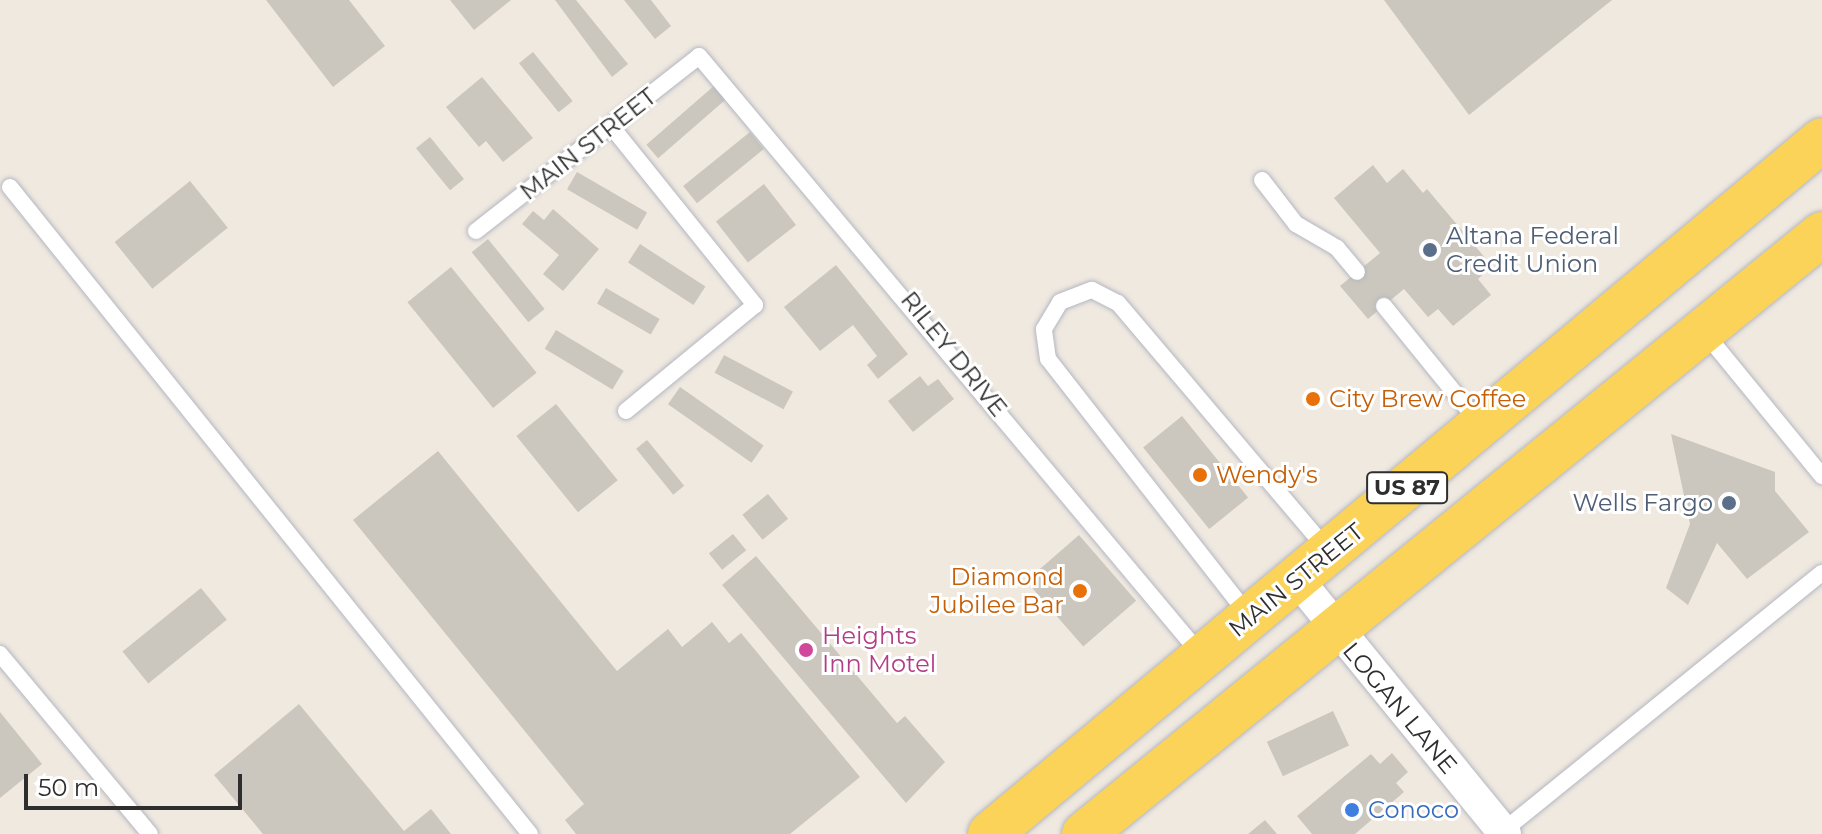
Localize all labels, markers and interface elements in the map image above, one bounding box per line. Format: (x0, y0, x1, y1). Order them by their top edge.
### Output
street label: MAIN STREET (514, 82, 662, 206)
place label: Altana Federal Credit Union (1446, 222, 1619, 278)
marker: Altana Federal Credit Union (1421, 241, 1439, 259)
street label: RILEY DRIVE (895, 286, 1013, 422)
place label: City Brew Coffee (1329, 385, 1526, 413)
marker: City Brew Coffee (1304, 390, 1322, 408)
place label: Wendy's (1216, 461, 1318, 489)
marker: Wendy's (1191, 466, 1209, 484)
road number: US 87 (1365, 470, 1449, 506)
place label: Wells Fargo (1573, 489, 1713, 517)
marker: Wells Fargo (1720, 494, 1738, 512)
street label: MAIN STREET (1223, 517, 1369, 643)
place label: Diamond Jubilee Bar (930, 563, 1064, 619)
marker: Diamond Jubilee Bar (1071, 582, 1089, 600)
place label: Heights Inn Motel (822, 622, 936, 678)
street label: LOGAN LANE (1337, 637, 1463, 779)
marker: Heights Inn Motel (797, 641, 815, 659)
scale bar (28, 758, 246, 808)
text: 50 m (38, 773, 99, 802)
place label: Conoco (1368, 796, 1459, 824)
marker: Conoco (1343, 801, 1361, 819)

